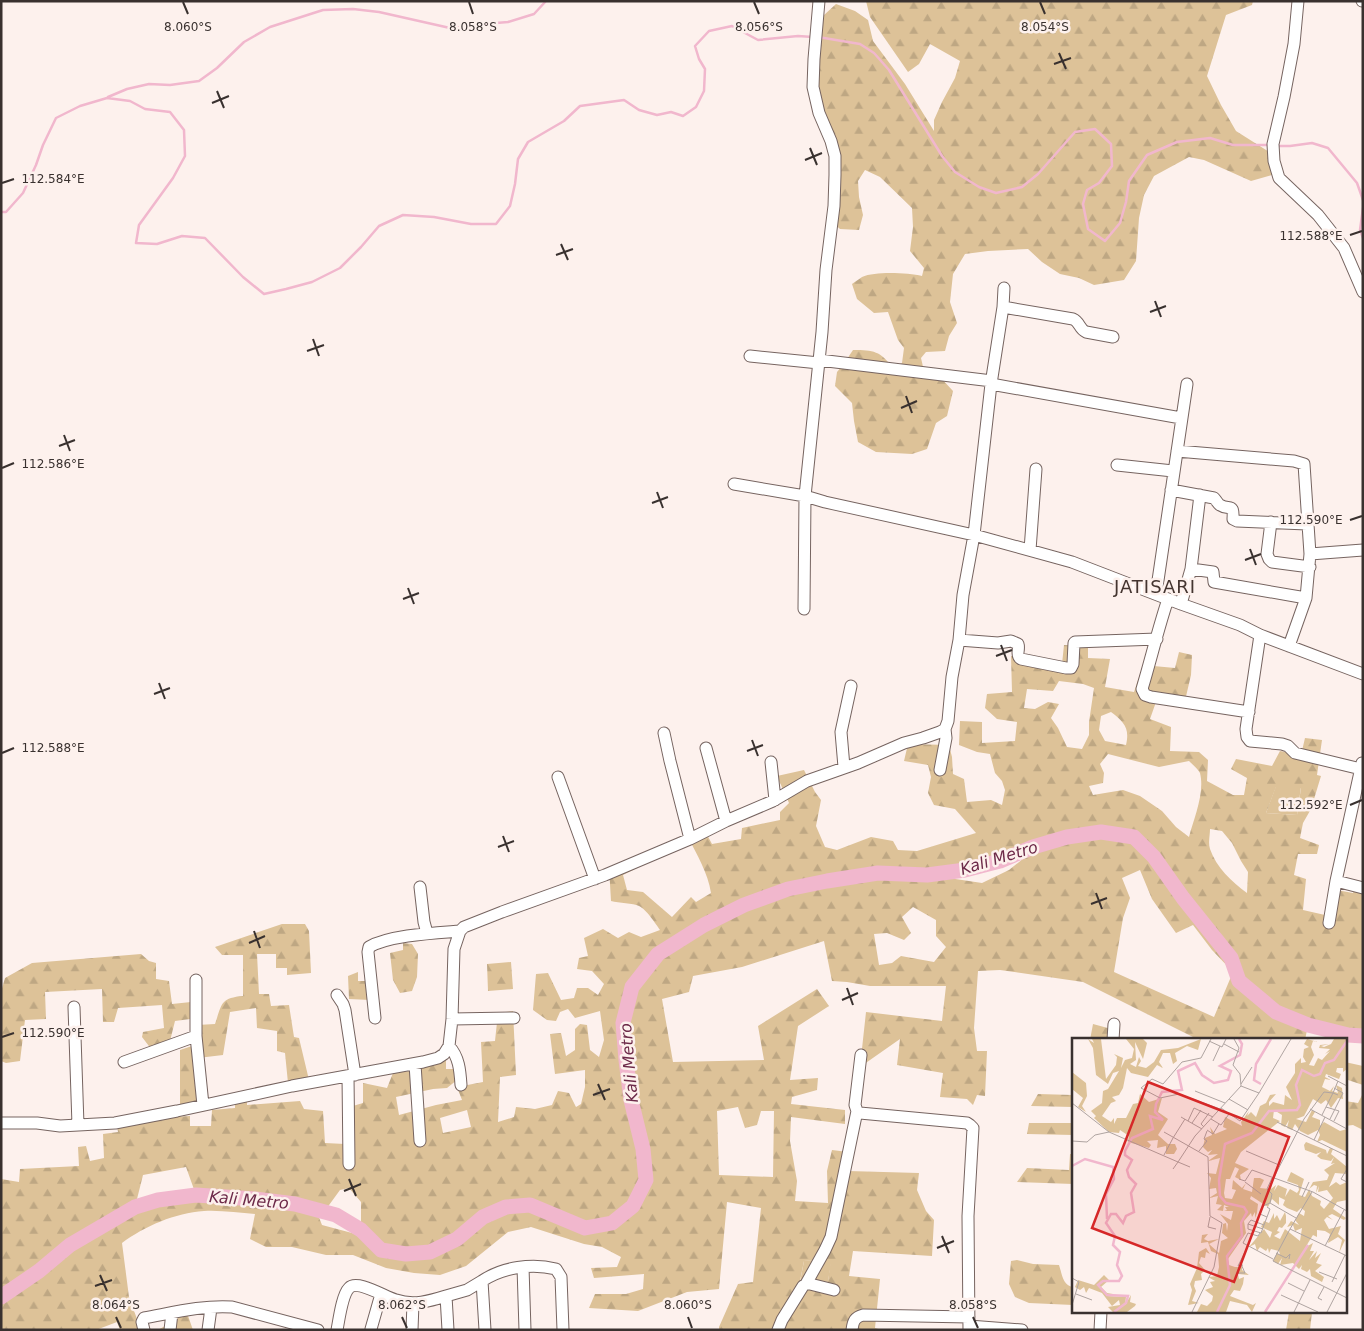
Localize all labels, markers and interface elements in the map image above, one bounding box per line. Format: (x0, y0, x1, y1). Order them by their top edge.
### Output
text: 8.060°S (164, 20, 212, 34)
text: 8.058°S (449, 20, 497, 34)
text: 8.056°S (735, 20, 783, 34)
text: 8.054°S (1021, 20, 1069, 34)
text: 112.584°E (21, 172, 85, 186)
text: 112.588°E (1279, 229, 1343, 243)
text: 112.586°E (21, 457, 85, 471)
text: 112.590°E (1279, 513, 1343, 527)
district label: JATISARI (1113, 576, 1196, 597)
text: 112.588°E (21, 741, 85, 755)
text: 112.592°E (1279, 798, 1343, 812)
water label: Kali Metro (958, 837, 1040, 879)
water label: Kali Metro (616, 1022, 642, 1104)
text: 112.590°E (21, 1026, 85, 1040)
inset map (1072, 1038, 1346, 1314)
water label: Kali Metro (208, 1187, 290, 1213)
text: 8.064°S (92, 1298, 140, 1312)
text: 8.062°S (378, 1298, 426, 1312)
text: 8.060°S (664, 1298, 712, 1312)
text: 8.058°S (949, 1298, 997, 1312)

